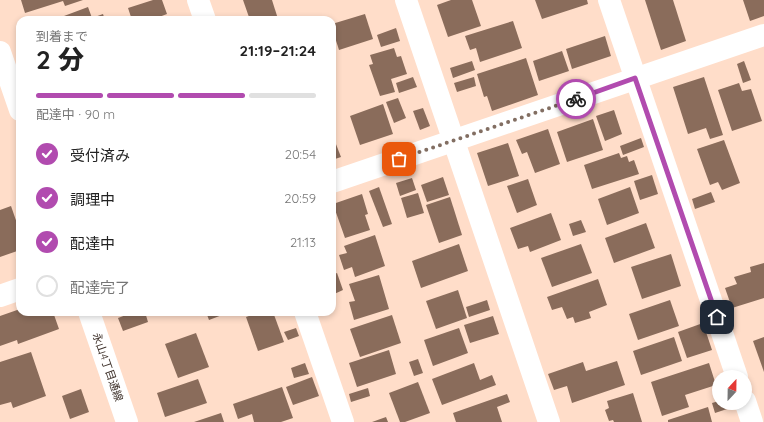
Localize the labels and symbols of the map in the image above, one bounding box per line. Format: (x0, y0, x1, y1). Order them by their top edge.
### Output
courier (556, 79, 596, 119)
pin (382, 142, 416, 176)
pin (700, 300, 734, 334)
street label: 永山4丁目通線 (90, 331, 126, 403)
north arrow (712, 370, 752, 410)

